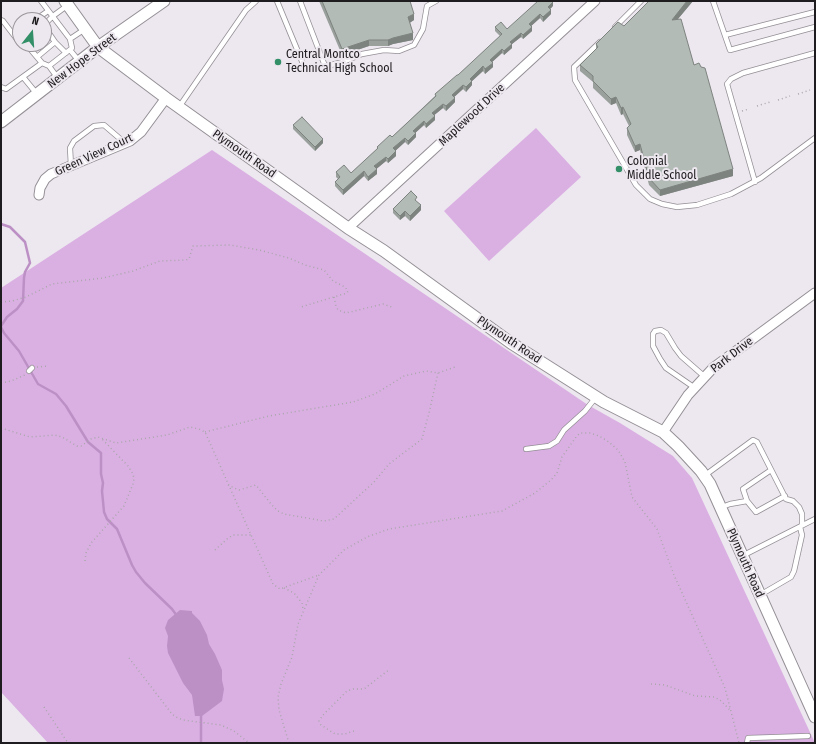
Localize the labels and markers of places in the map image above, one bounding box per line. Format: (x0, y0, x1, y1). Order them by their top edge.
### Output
place label: Central Montco Technical High School (286, 48, 393, 76)
marker: Central Montco Technical High School (273, 57, 283, 67)
place label: Colonial Middle School (627, 155, 696, 183)
marker: Colonial Middle School (614, 164, 624, 174)

